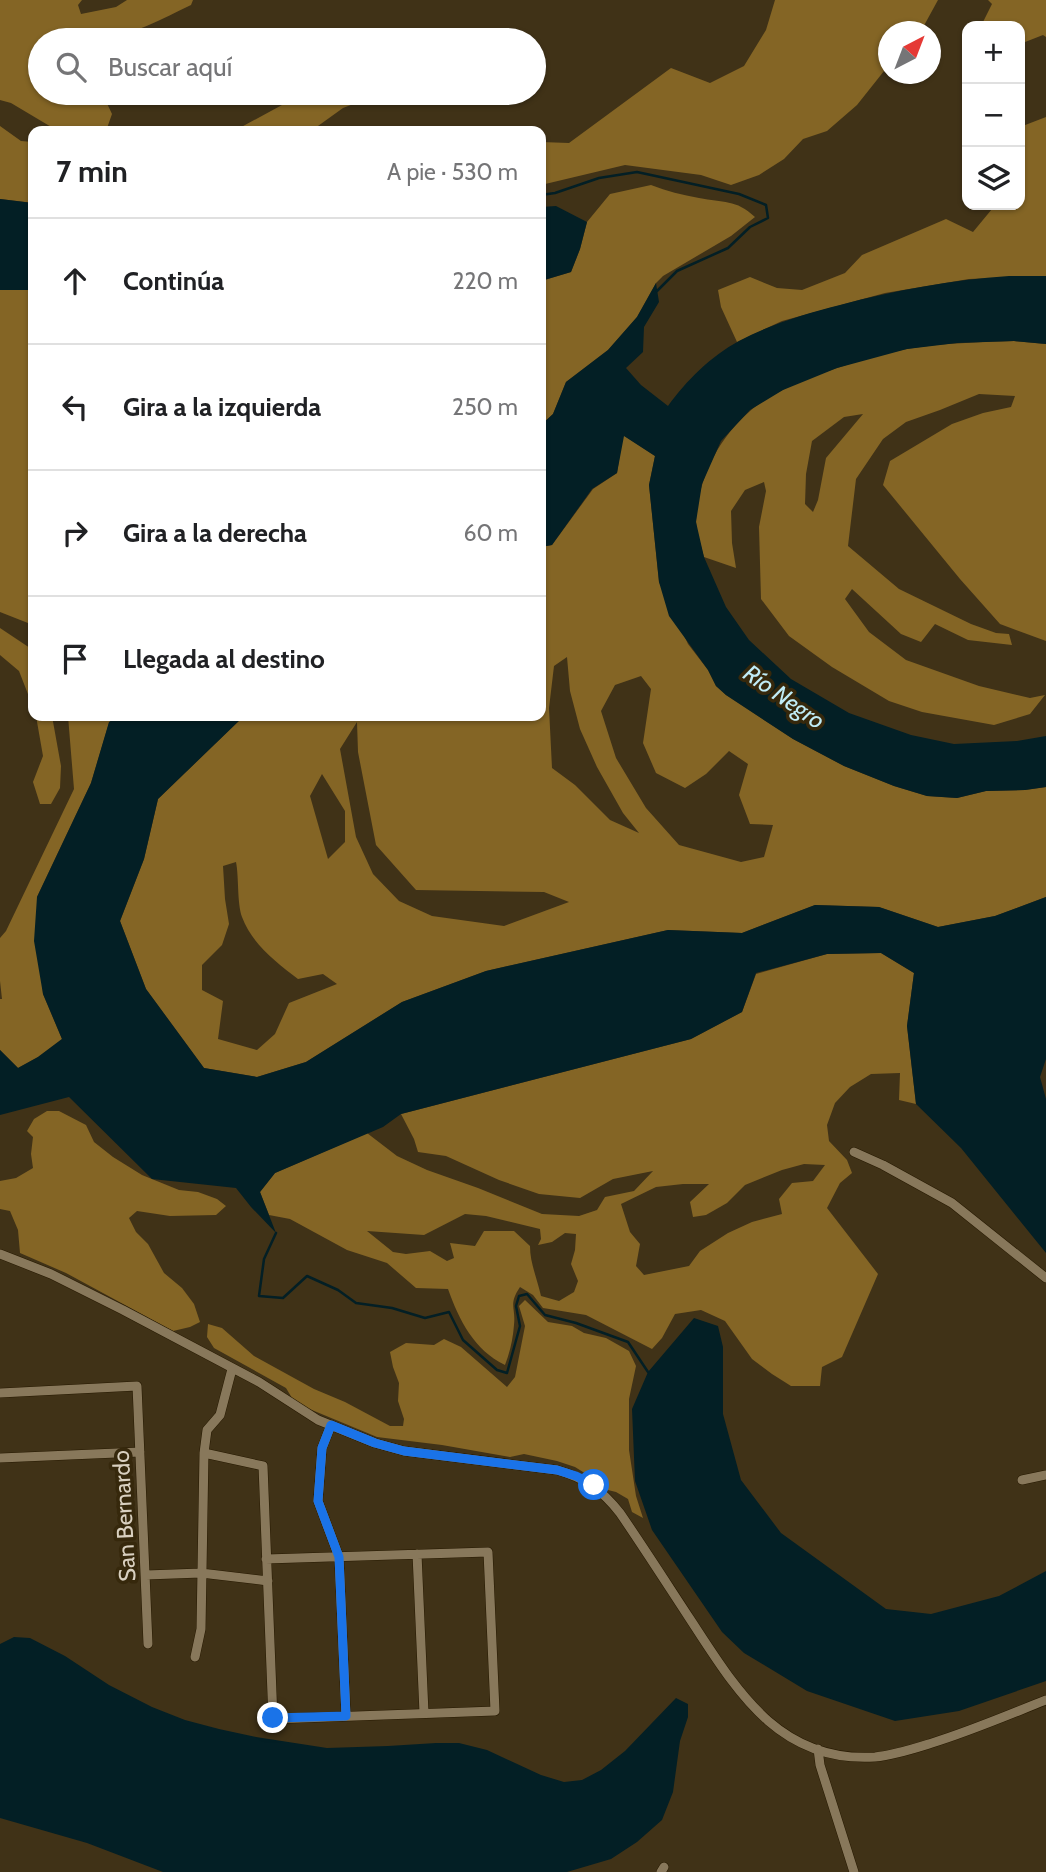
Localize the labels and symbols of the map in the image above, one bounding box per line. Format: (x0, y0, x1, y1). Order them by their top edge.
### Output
north arrow (878, 21, 941, 84)
water label: Río Negro (738, 658, 831, 735)
street label: San Bernardo (107, 1450, 141, 1582)
route start (578, 1469, 609, 1500)
route end (257, 1702, 288, 1733)

